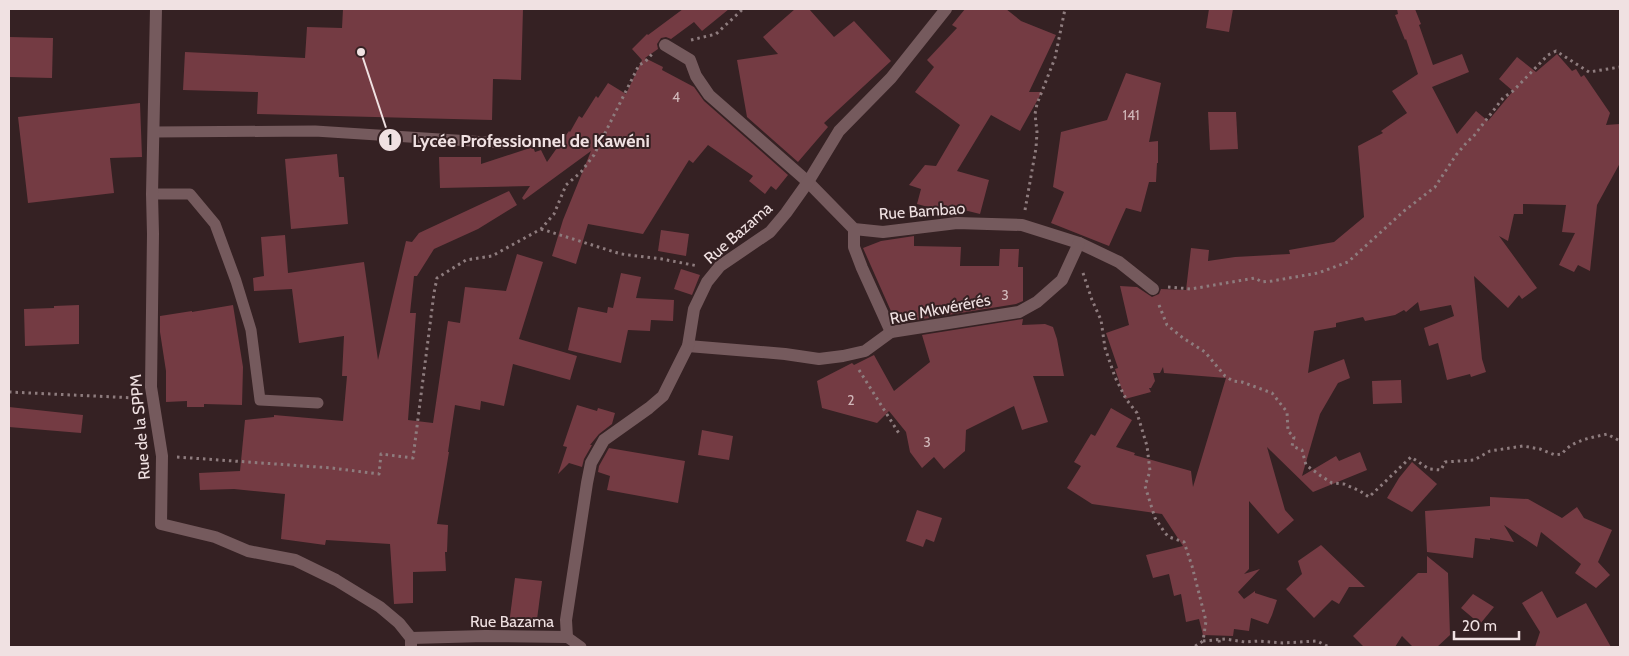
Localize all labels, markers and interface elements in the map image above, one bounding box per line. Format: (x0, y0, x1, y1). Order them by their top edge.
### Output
house number: 4 (672, 88, 680, 106)
house number: 141 (1122, 106, 1140, 124)
callout: Lycée Professionnel de Kawéni (377, 124, 660, 157)
text: Lycée Professionnel de Kawéni (412, 130, 650, 152)
text: 1 (387, 131, 393, 149)
street label: Rue Bazama (700, 198, 776, 268)
street label: Rue Bambao (878, 199, 966, 223)
house number: 3 (1001, 286, 1009, 304)
street label: Rue Mkwérérés (888, 290, 992, 328)
street label: Rue de la SPPM (126, 373, 154, 481)
house number: 2 (847, 391, 855, 409)
house number: 3 (923, 433, 931, 451)
scale bar (1454, 608, 1519, 640)
street label: Rue Bazama (470, 612, 554, 631)
text: 20 m (1462, 617, 1497, 635)

